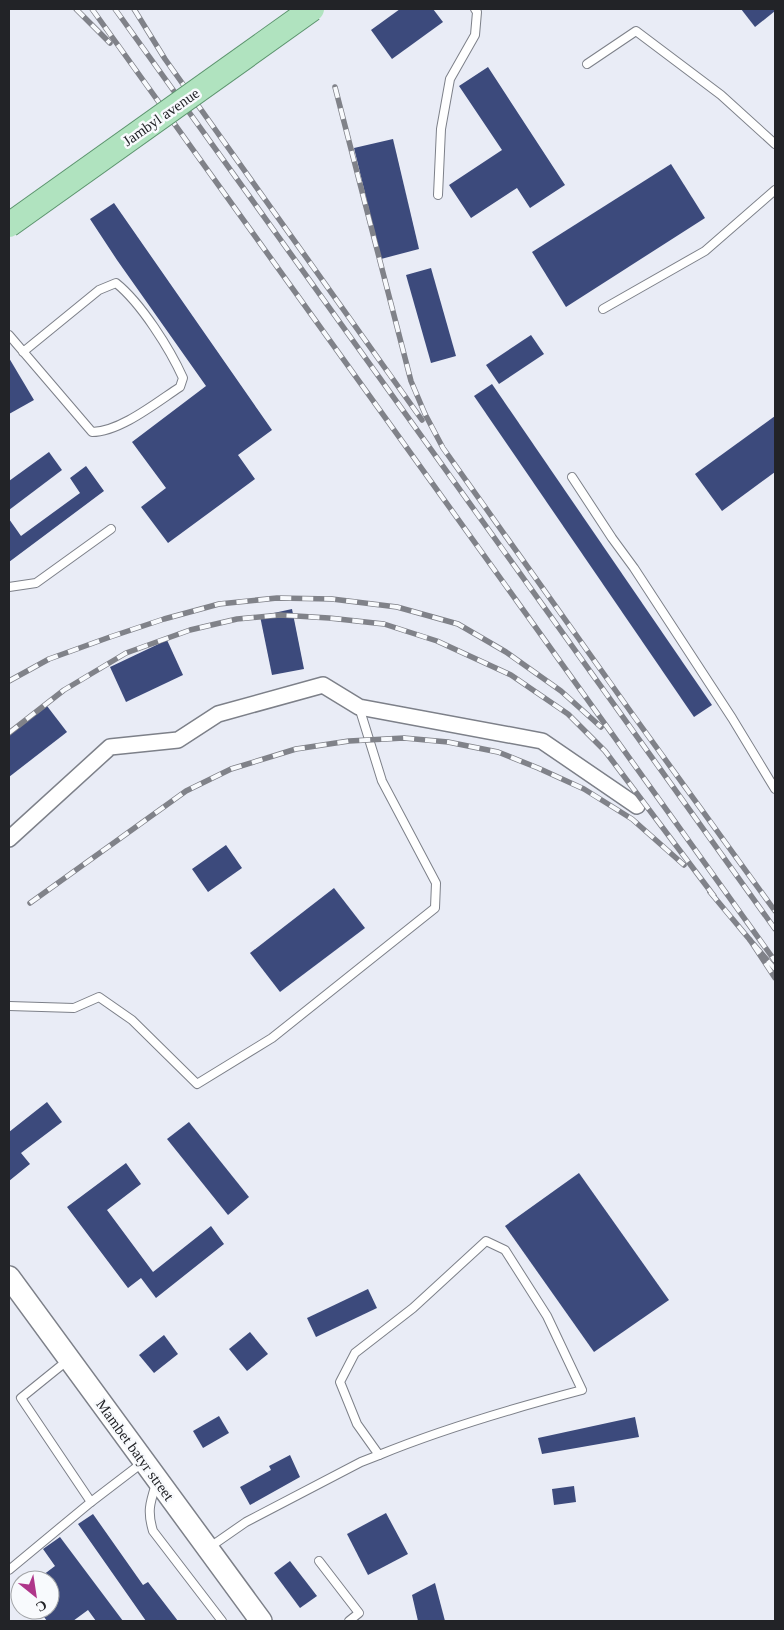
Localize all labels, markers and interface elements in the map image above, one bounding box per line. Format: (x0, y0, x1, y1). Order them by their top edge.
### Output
street label: Jambyl avenue (120, 85, 203, 149)
street label: Mambet batyr street (93, 1396, 177, 1504)
north arrow (10, 1570, 60, 1620)
text: С (33, 1597, 49, 1615)

